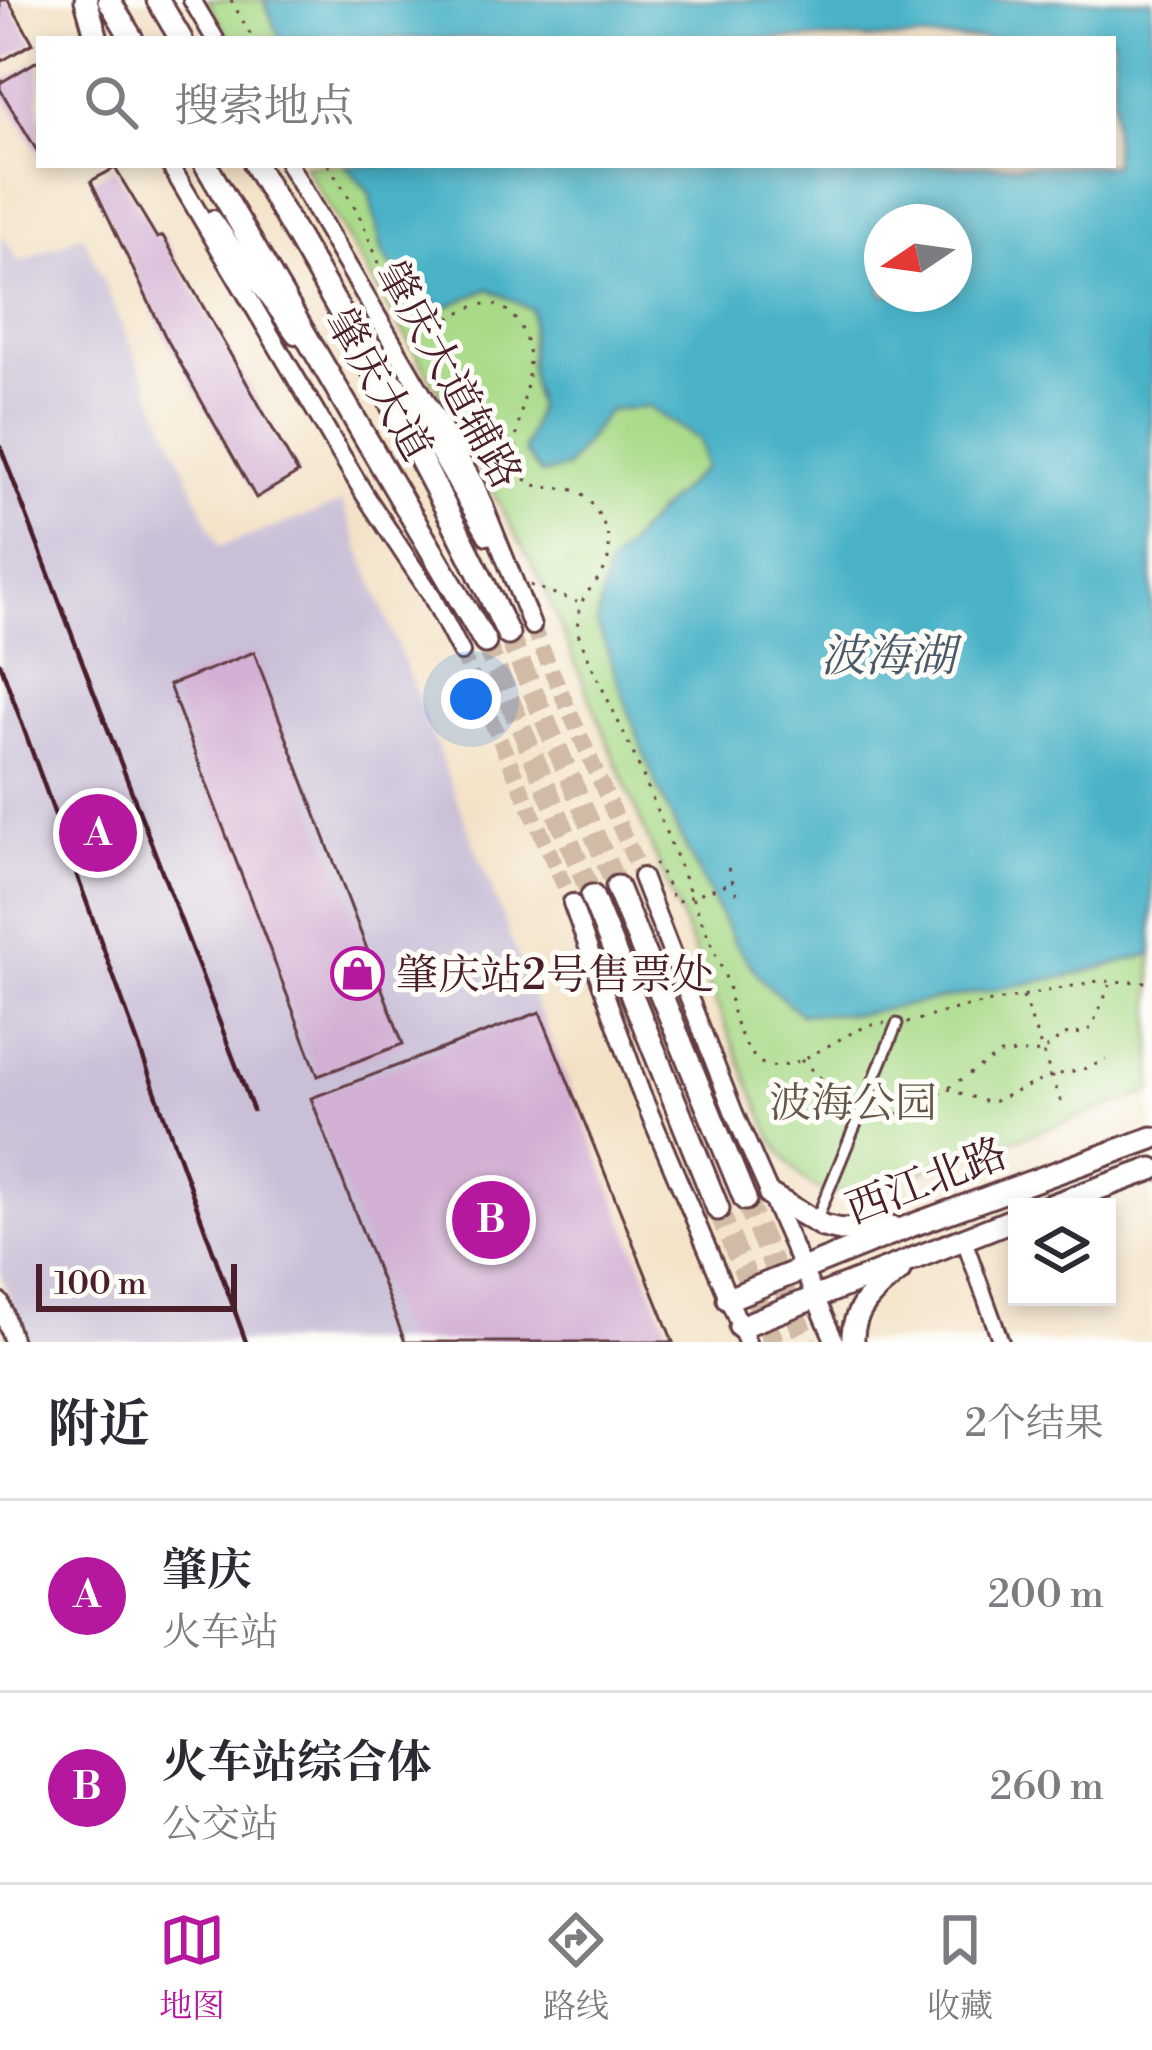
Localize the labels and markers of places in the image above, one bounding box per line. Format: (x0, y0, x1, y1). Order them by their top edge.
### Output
pin: A (59, 788, 137, 878)
shop icon: 肇庆站2号售票处 (329, 946, 385, 1002)
place label: 肇庆站2号售票处 (396, 950, 714, 1003)
pin: B (452, 1175, 530, 1265)

